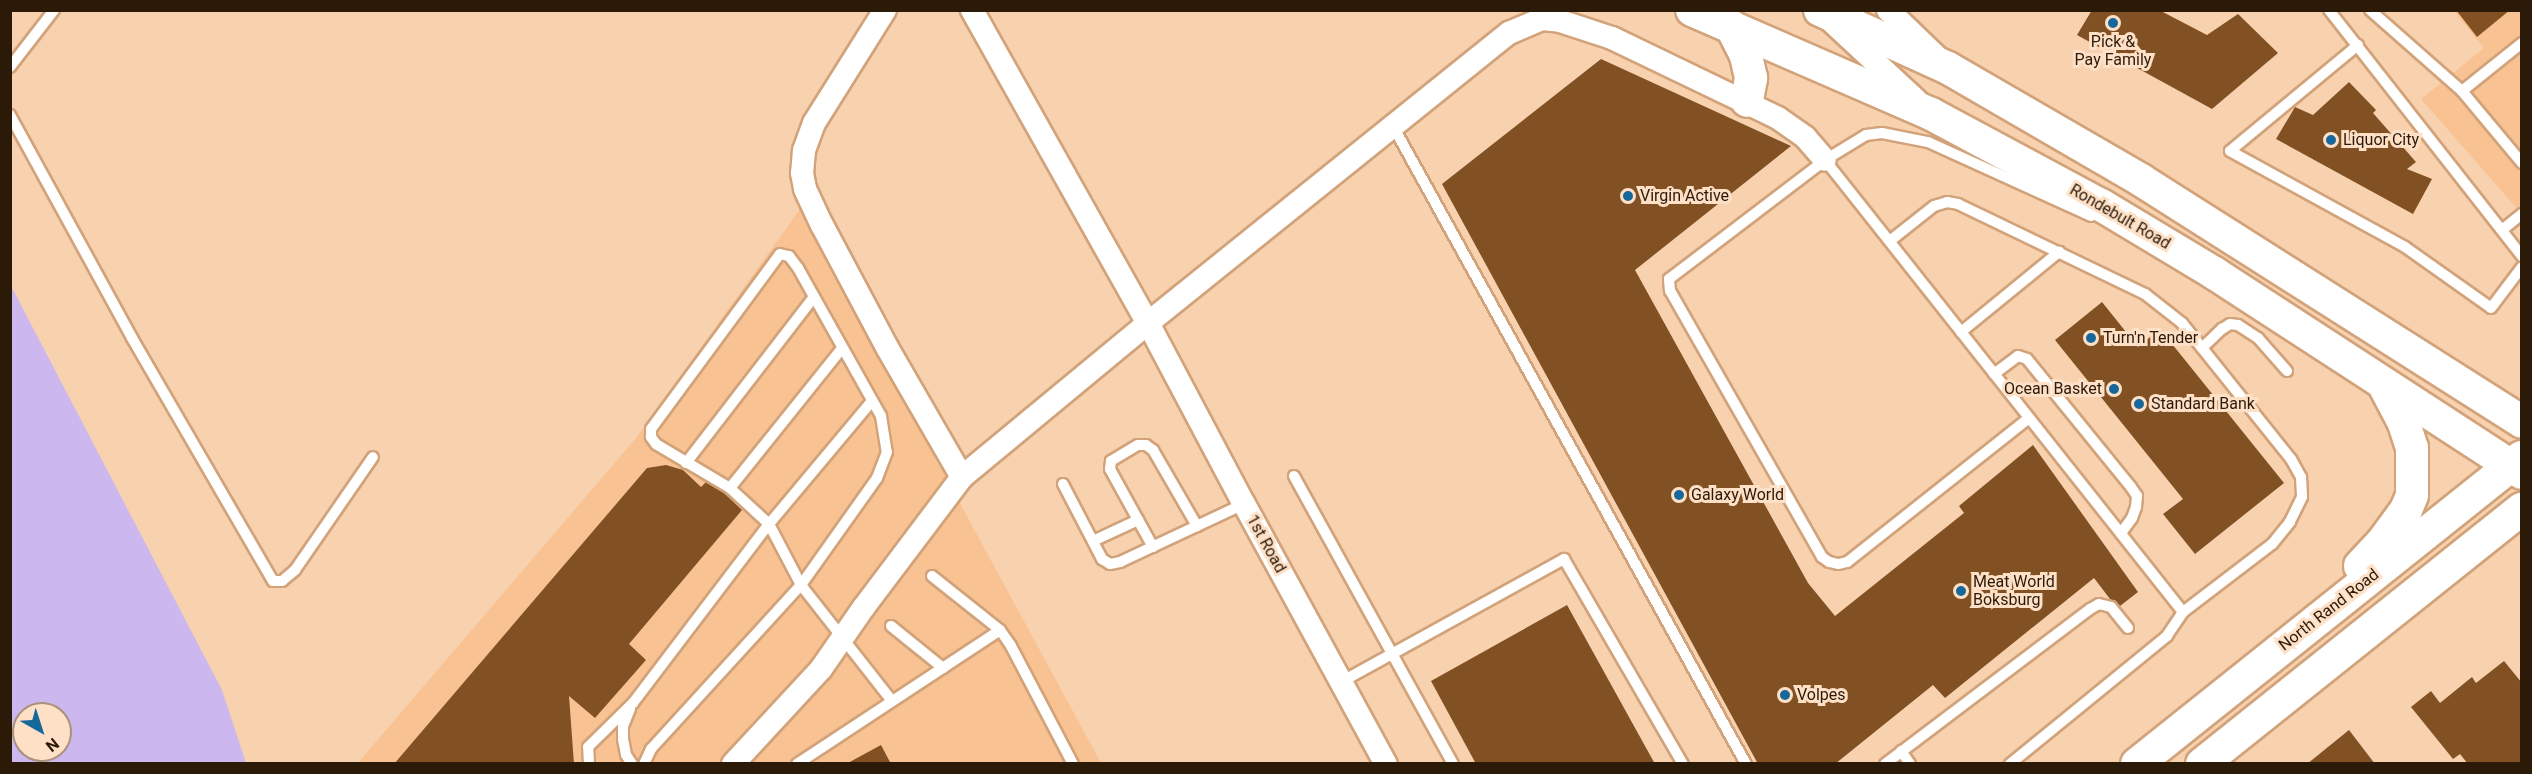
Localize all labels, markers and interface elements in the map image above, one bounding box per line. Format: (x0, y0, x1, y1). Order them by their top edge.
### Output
marker: Pick & Pay Family (2106, 16, 2120, 30)
place label: Pick & Pay Family (2075, 32, 2151, 70)
place label: Liquor City (2343, 130, 2419, 150)
marker: Liquor City (2324, 133, 2338, 147)
street label: Rondebult Road (2066, 180, 2174, 254)
place label: Virgin Active (1640, 186, 1729, 206)
marker: Virgin Active (1621, 189, 1635, 203)
place label: Turn'n Tender (2103, 328, 2199, 348)
marker: Turn'n Tender (2084, 331, 2098, 345)
place label: Ocean Basket (2004, 379, 2102, 399)
marker: Ocean Basket (2107, 382, 2121, 396)
place label: Standard Bank (2151, 394, 2255, 414)
marker: Standard Bank (2132, 397, 2146, 411)
place label: Galaxy World (1691, 485, 1784, 505)
marker: Galaxy World (1672, 488, 1686, 502)
street label: 1st Road (1242, 512, 1290, 576)
street label: North Rand Road (2275, 565, 2383, 655)
place label: Meat World Boksburg (1973, 572, 2055, 610)
marker: Meat World Boksburg (1954, 584, 1968, 598)
place label: Volpes (1797, 685, 1846, 705)
marker: Volpes (1778, 688, 1792, 702)
north arrow (12, 702, 72, 762)
text: N (42, 734, 63, 756)

